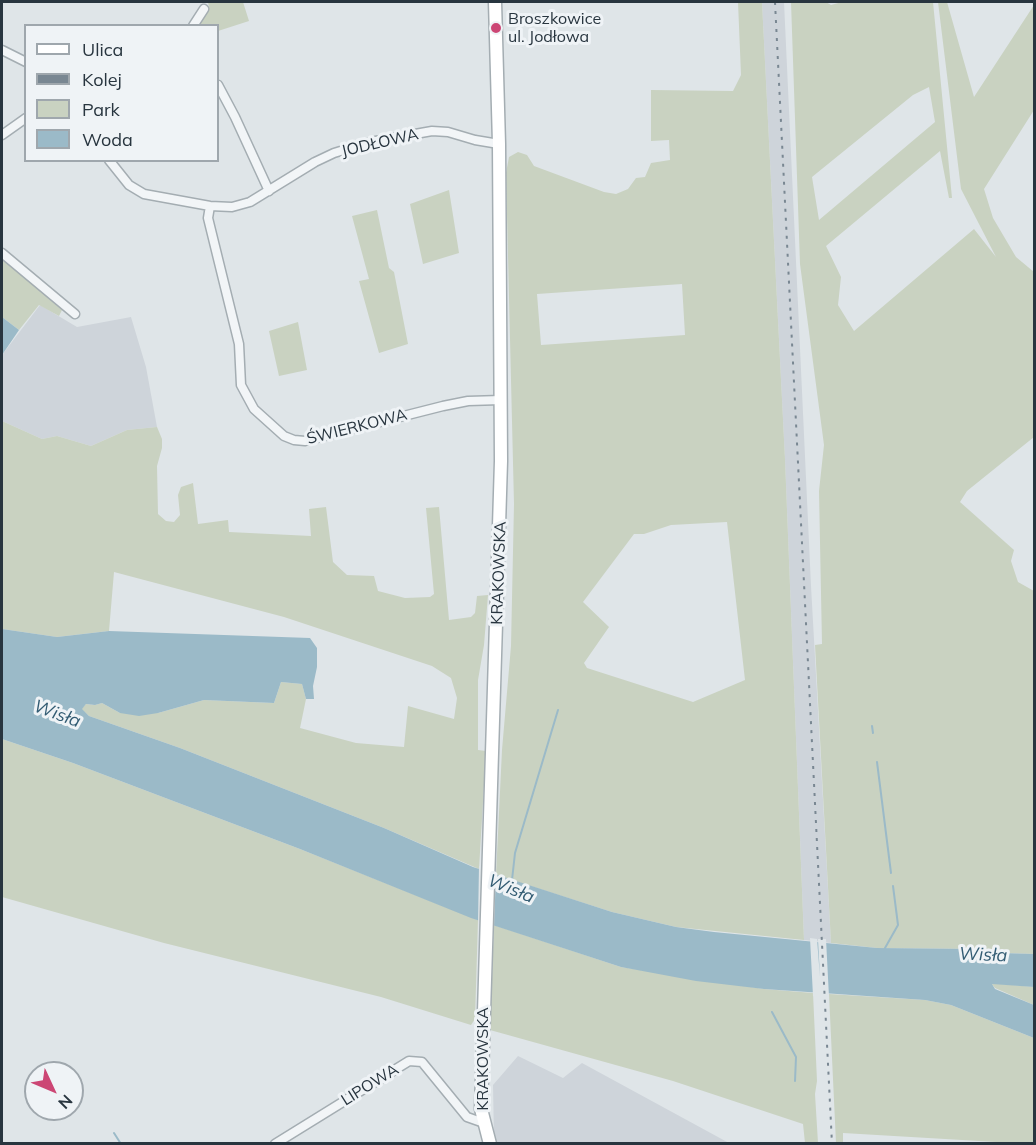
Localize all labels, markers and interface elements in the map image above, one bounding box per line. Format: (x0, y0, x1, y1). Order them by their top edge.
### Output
place label: Broszkowice ul. Jodłowa (508, 9, 601, 47)
marker: Broszkowice ul. Jodłowa (489, 21, 503, 35)
legend (24, 24, 219, 162)
text: Ulica (82, 38, 123, 61)
text: Kolej (82, 68, 122, 91)
text: Park (82, 98, 120, 121)
street label: JODŁOWA (340, 125, 420, 161)
text: Woda (82, 128, 133, 151)
street label: ŚWIERKOWA (305, 405, 409, 449)
street label: KRAKOWSKA (488, 521, 510, 625)
water label: Wisła (31, 696, 83, 732)
water label: Wisła (485, 870, 537, 908)
water label: Wisła (958, 943, 1008, 967)
street label: KRAKOWSKA (473, 1007, 493, 1111)
street label: LIPOWA (338, 1060, 402, 1110)
north arrow (24, 1061, 84, 1121)
text: N (54, 1091, 77, 1113)

